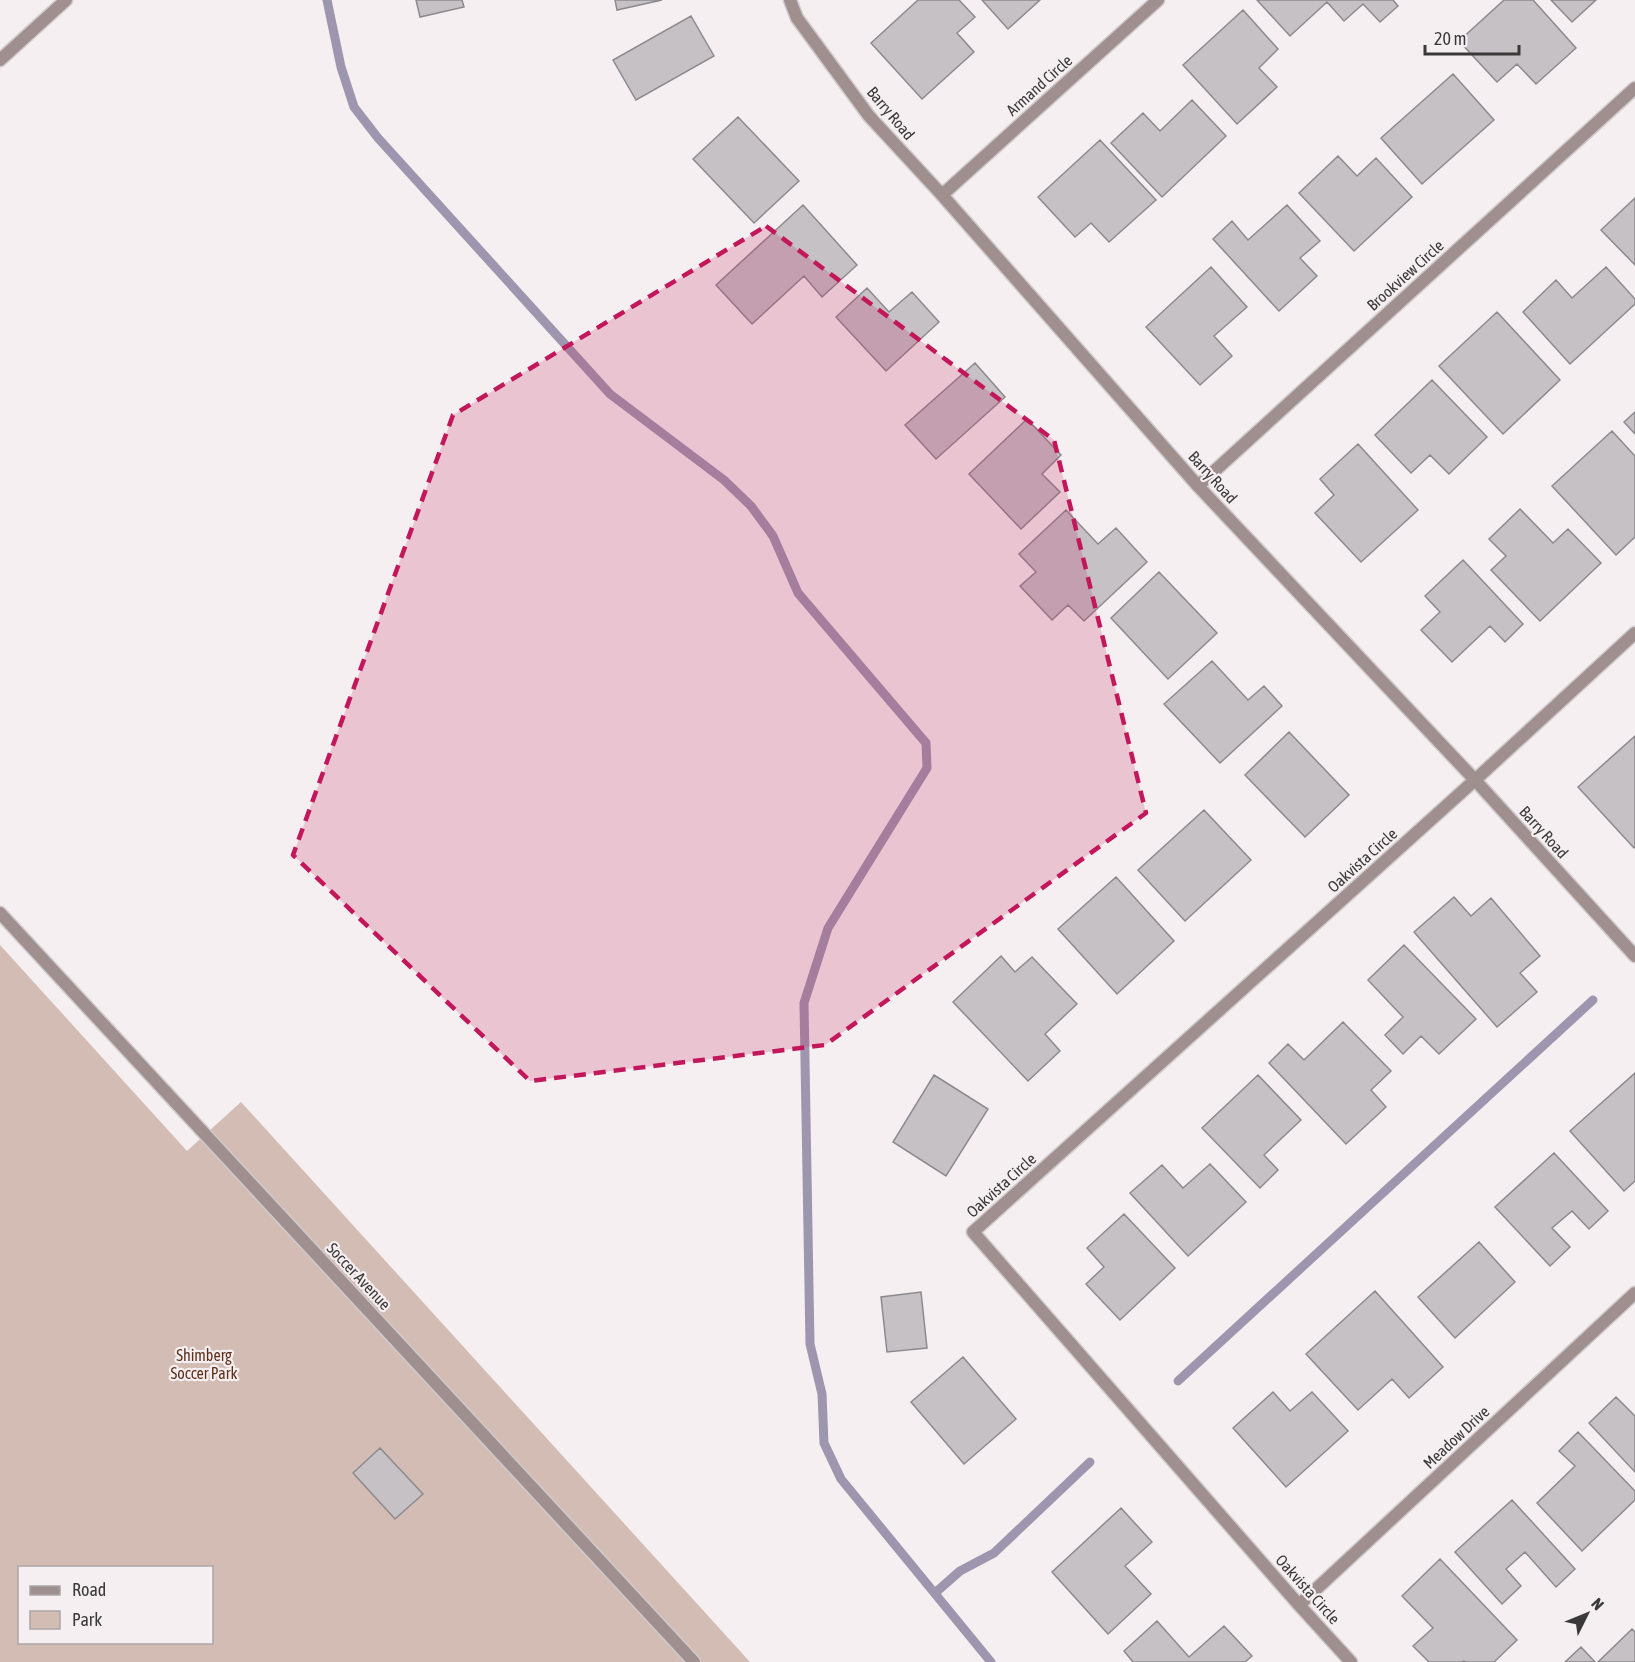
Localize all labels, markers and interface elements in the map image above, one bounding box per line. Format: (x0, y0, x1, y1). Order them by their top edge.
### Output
scale bar (1425, 18, 1520, 56)
text: 20 m (1434, 28, 1466, 49)
street label: Armand Circle (1003, 51, 1075, 119)
street label: Barry Road (863, 83, 918, 144)
street label: Brookview Circle (1363, 236, 1447, 314)
street label: Barry Road (1184, 447, 1241, 507)
street label: Barry Road (1515, 802, 1572, 862)
street label: Oakvista Circle (1324, 824, 1400, 896)
street label: Oakvista Circle (963, 1149, 1039, 1221)
street label: Soccer Avenue (324, 1239, 394, 1313)
park label: Shimberg Soccer Park (171, 1346, 237, 1382)
street label: Meadow Drive (1419, 1402, 1493, 1472)
street label: Oakvista Circle (1272, 1551, 1344, 1627)
legend (18, 1566, 213, 1644)
text: Road (72, 1579, 106, 1600)
north arrow (1557, 1584, 1617, 1644)
text: N (1588, 1594, 1608, 1613)
text: Park (72, 1609, 102, 1630)

